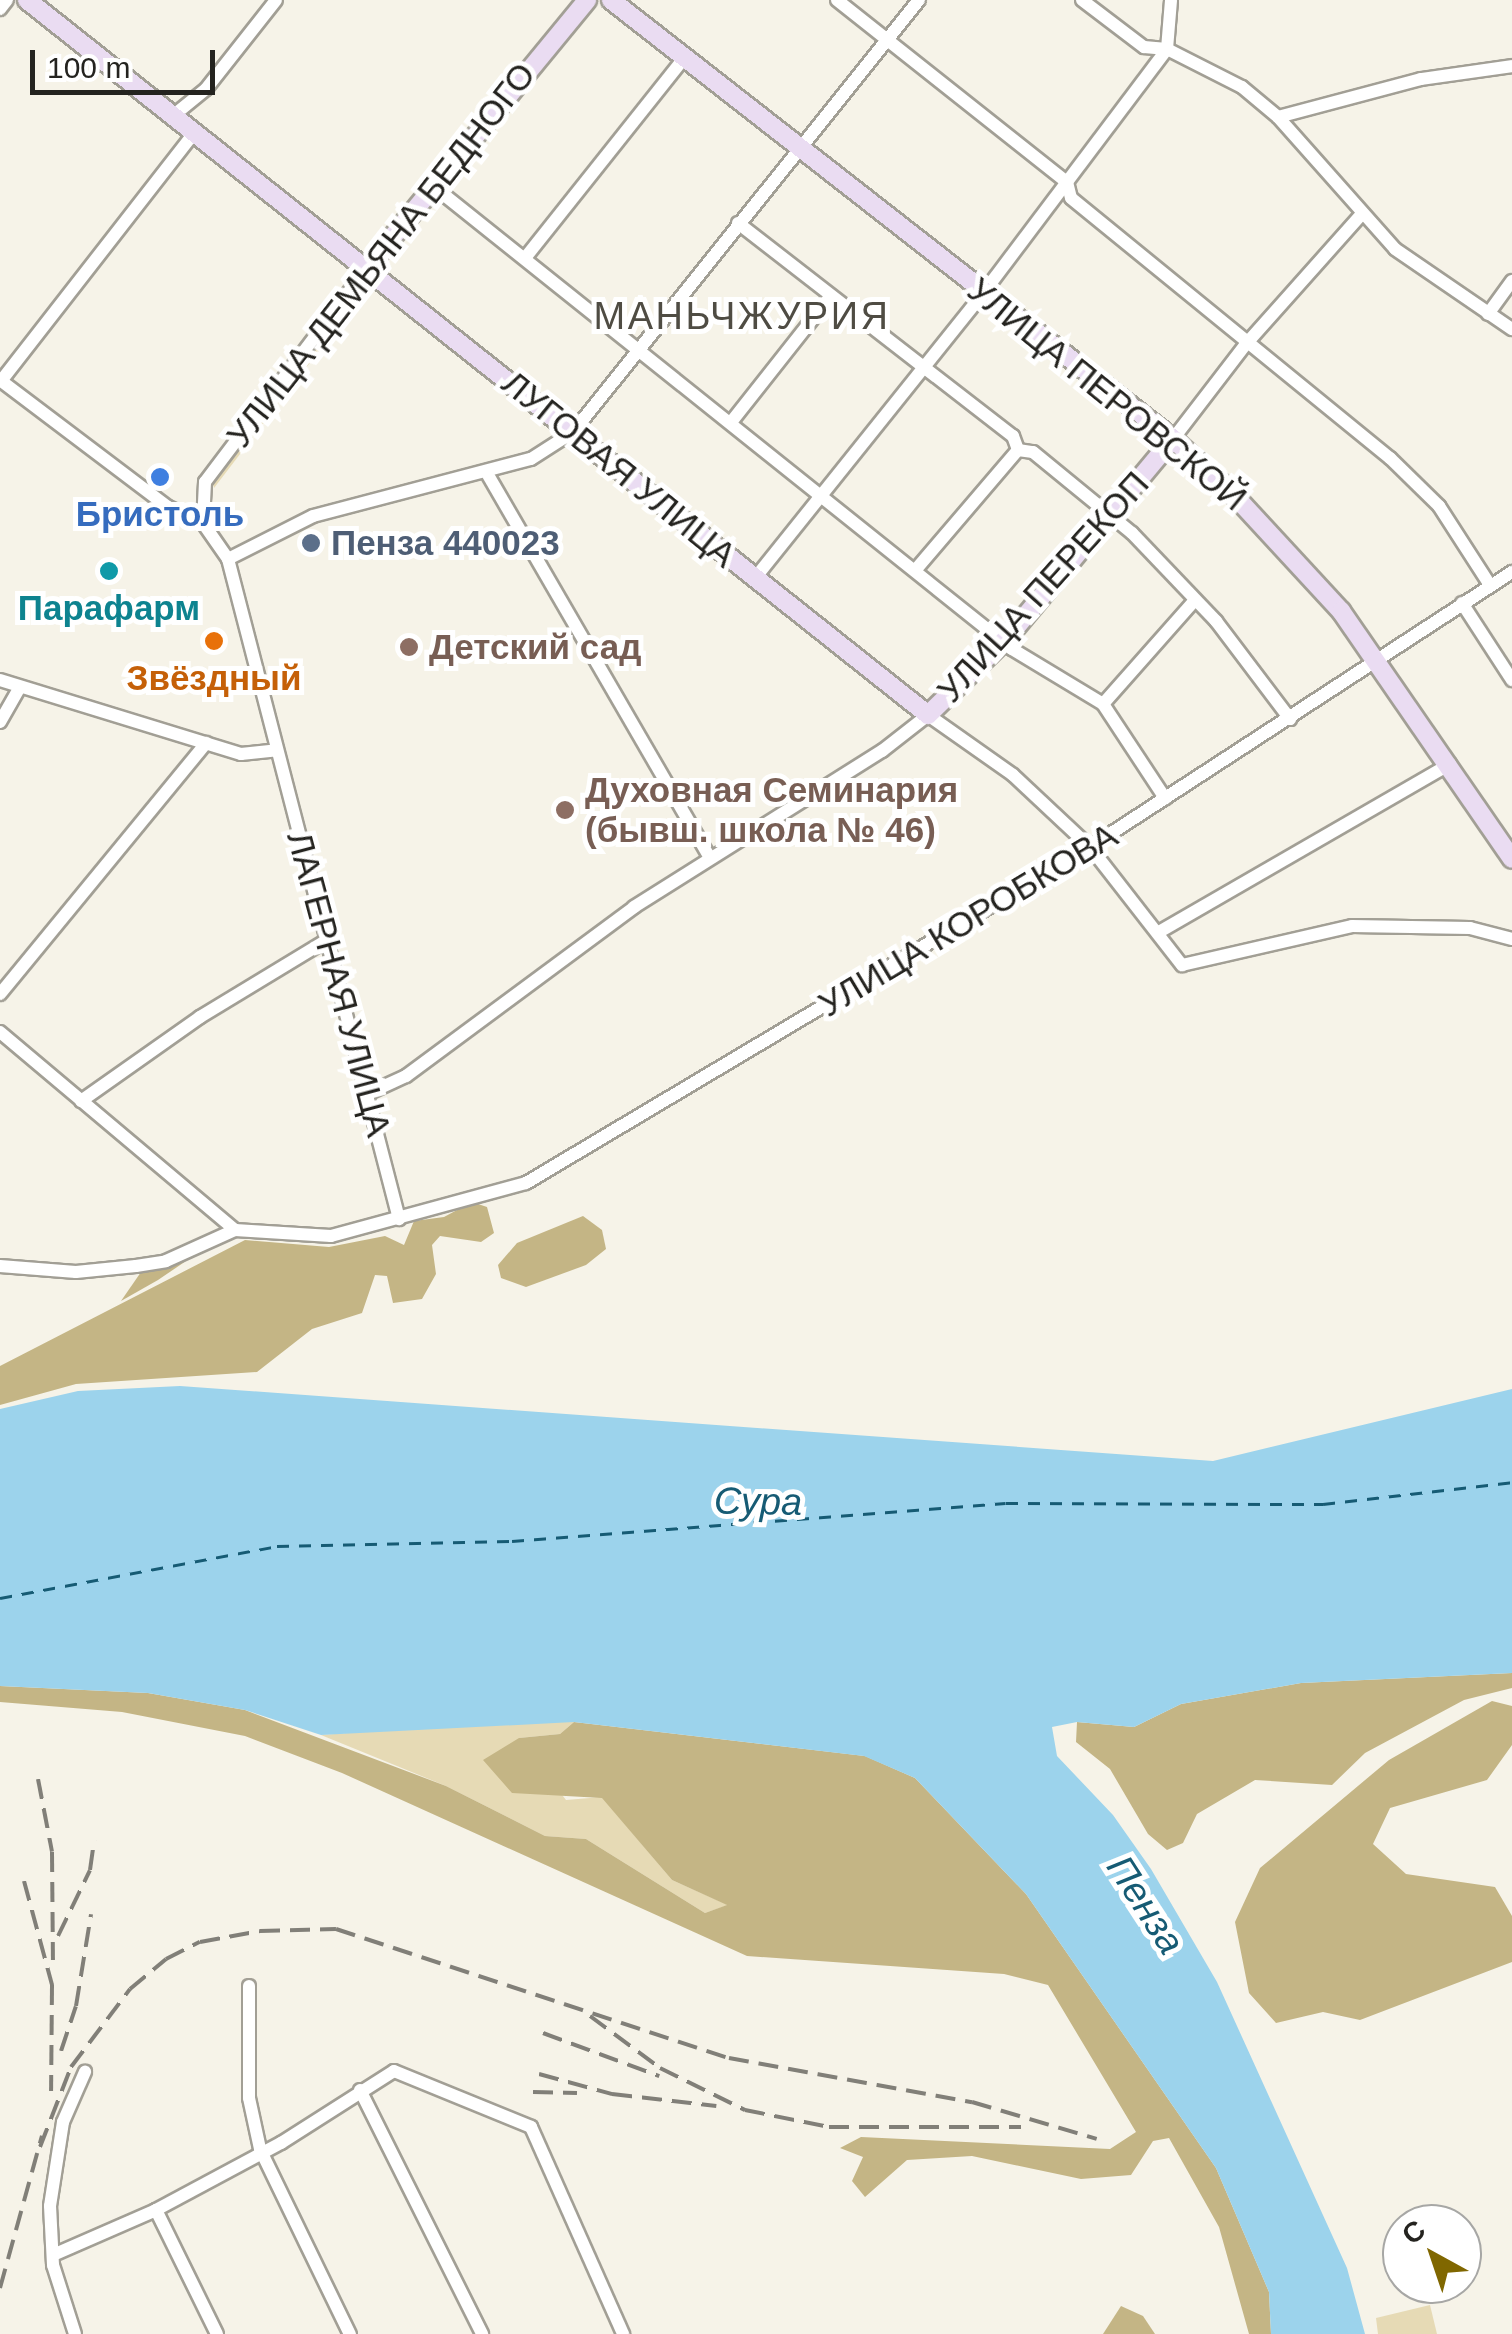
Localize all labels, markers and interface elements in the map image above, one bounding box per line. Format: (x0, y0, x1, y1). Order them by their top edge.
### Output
scale bar (35, 30, 220, 92)
text: 100 m (47, 51, 130, 84)
street label: УЛИЦА ДЕМЬЯНА БЕДНОГО (218, 54, 544, 456)
street label: УЛИЦА ПЕРОВСКОЙ (959, 269, 1255, 519)
district label: МАНЬЧЖУРИЯ (594, 294, 890, 340)
street label: ЛУГОВАЯ УЛИЦА (494, 362, 744, 576)
street label: УЛИЦА ПЕРЕКОП (928, 463, 1158, 711)
marker: Бристоль (149, 466, 171, 488)
place label: Бристоль (76, 493, 244, 535)
place label: Пенза 440023 (331, 522, 560, 564)
marker: Пенза 440023 (300, 532, 322, 554)
marker: Парафарм (98, 560, 120, 582)
place label: Парафарм (18, 587, 200, 629)
place label: Детский сад (429, 626, 641, 668)
marker: Звёздный (203, 630, 225, 652)
marker: Детский сад (398, 636, 420, 658)
place label: Звёздный (126, 657, 302, 699)
place label: Духовная Семинария (бывш. школа № 46) (585, 769, 958, 851)
marker: Духовная Семинария (бывш. школа № 46) (554, 799, 576, 821)
street label: УЛИЦА КОРОБКОВА (811, 814, 1125, 1026)
street label: ЛАГЕРНАЯ УЛИЦА (278, 827, 400, 1141)
water label: Сура (713, 1478, 803, 1526)
water label: Пенза (1096, 1847, 1194, 1963)
north arrow (1382, 2204, 1482, 2304)
text: С (1396, 2214, 1431, 2251)

